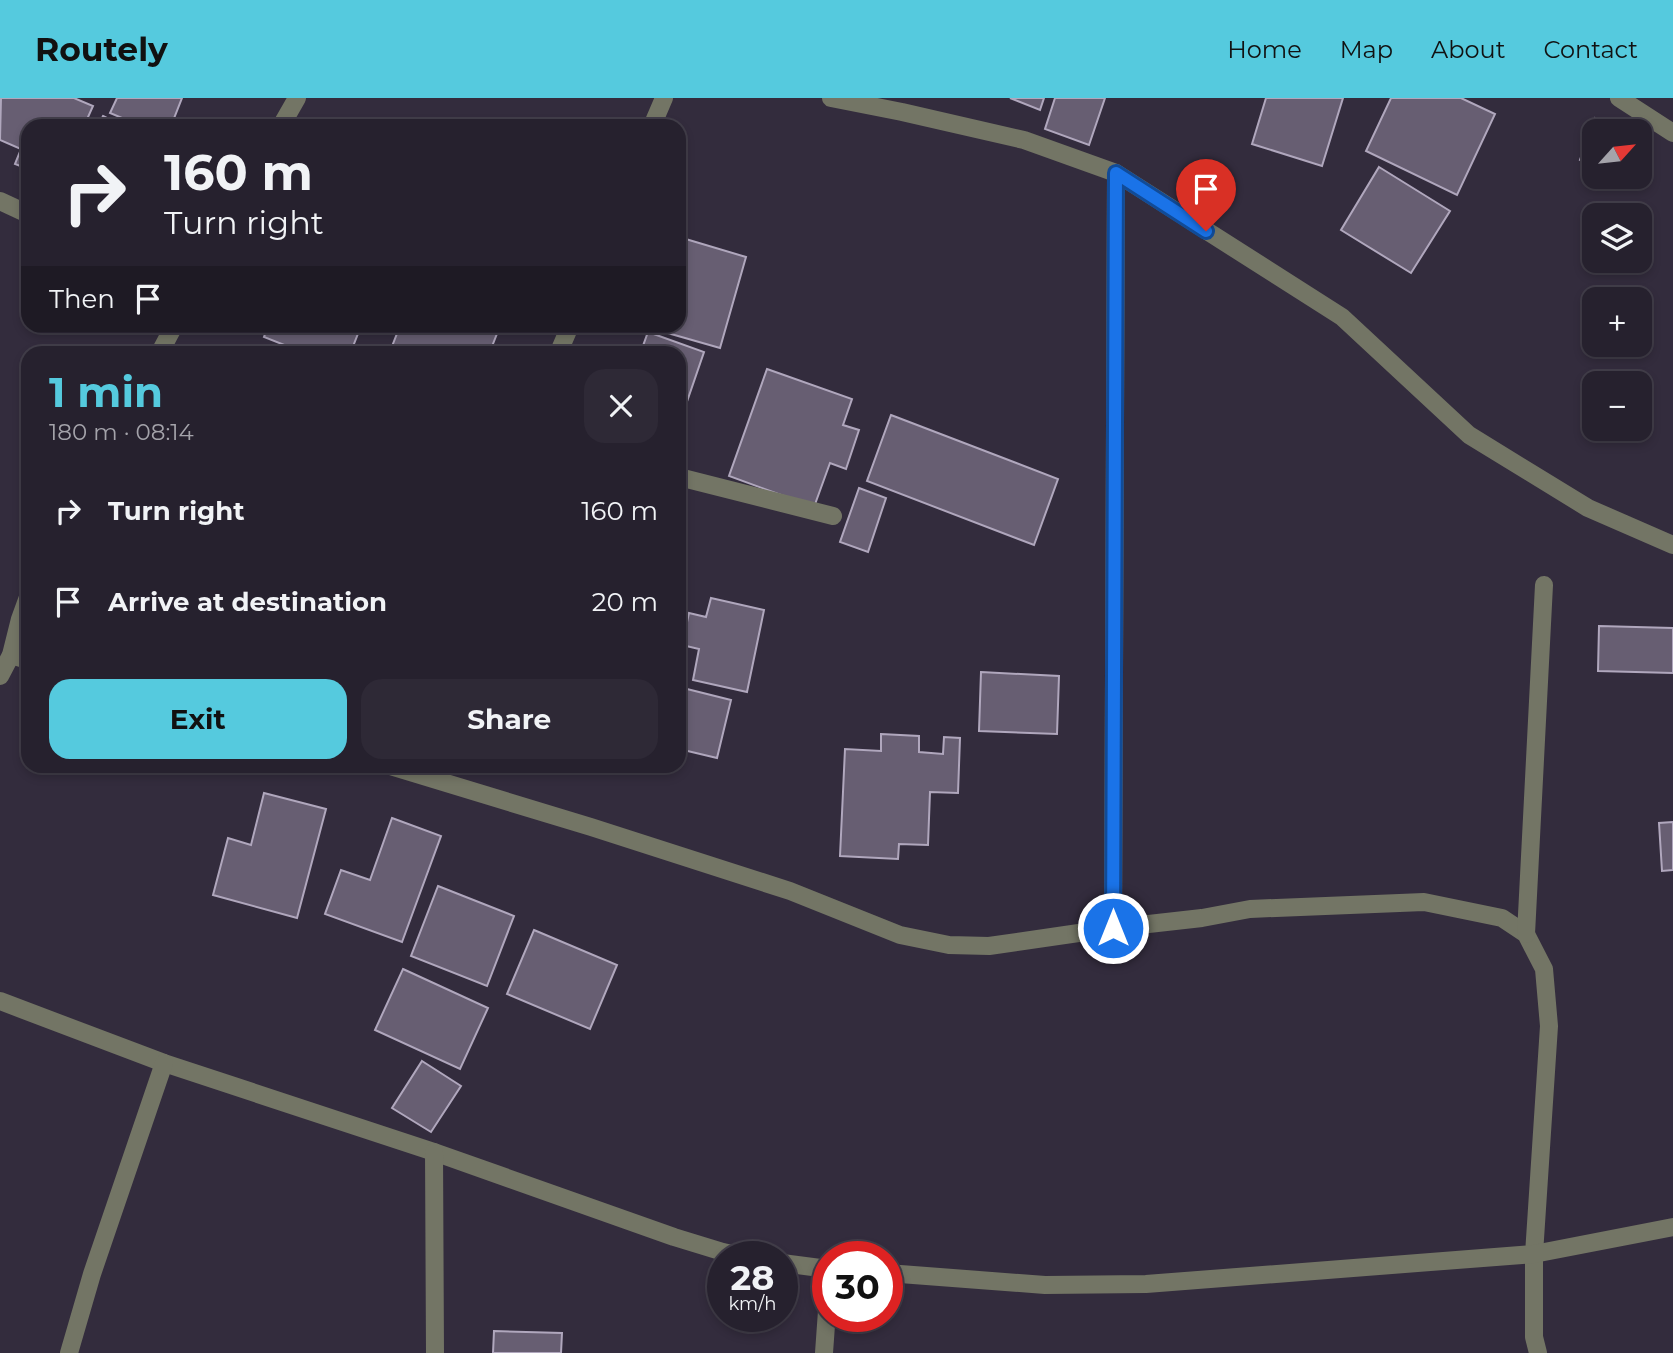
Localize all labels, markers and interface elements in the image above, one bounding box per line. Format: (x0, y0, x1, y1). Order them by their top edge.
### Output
text: Routely (35, 29, 168, 69)
text: Home (1227, 35, 1302, 64)
text: Map (1340, 35, 1393, 64)
text: About (1431, 35, 1505, 64)
text: Contact (1543, 35, 1638, 64)
north arrow (1582, 119, 1652, 189)
map controls (1582, 119, 1652, 441)
text: 160 m (164, 143, 313, 202)
icon: right (49, 147, 140, 238)
pin (1176, 159, 1236, 231)
icon: arrive (1187, 170, 1225, 208)
text: Turn right (164, 203, 324, 242)
button: layers (1582, 203, 1652, 273)
icon: arrive (129, 280, 167, 318)
text: Then (49, 283, 115, 315)
button: + (1582, 287, 1652, 357)
text: 1 min (49, 366, 163, 418)
button: close (584, 369, 658, 443)
button: − (1582, 371, 1652, 441)
text: 180 m · 08:14 (49, 418, 194, 446)
icon: right (49, 492, 87, 530)
text: Turn right (108, 495, 244, 527)
text: 160 m (581, 495, 658, 527)
icon: arrive (49, 583, 87, 621)
text: Arrive at destination (108, 586, 387, 618)
text: 20 m (592, 586, 658, 618)
button: Exit (49, 679, 347, 759)
button: Share (361, 679, 658, 759)
position arrow (1076, 891, 1150, 965)
speed limit sign: 30 (812, 1241, 903, 1332)
text: 28 (731, 1256, 774, 1299)
text: km/h (728, 1293, 777, 1315)

